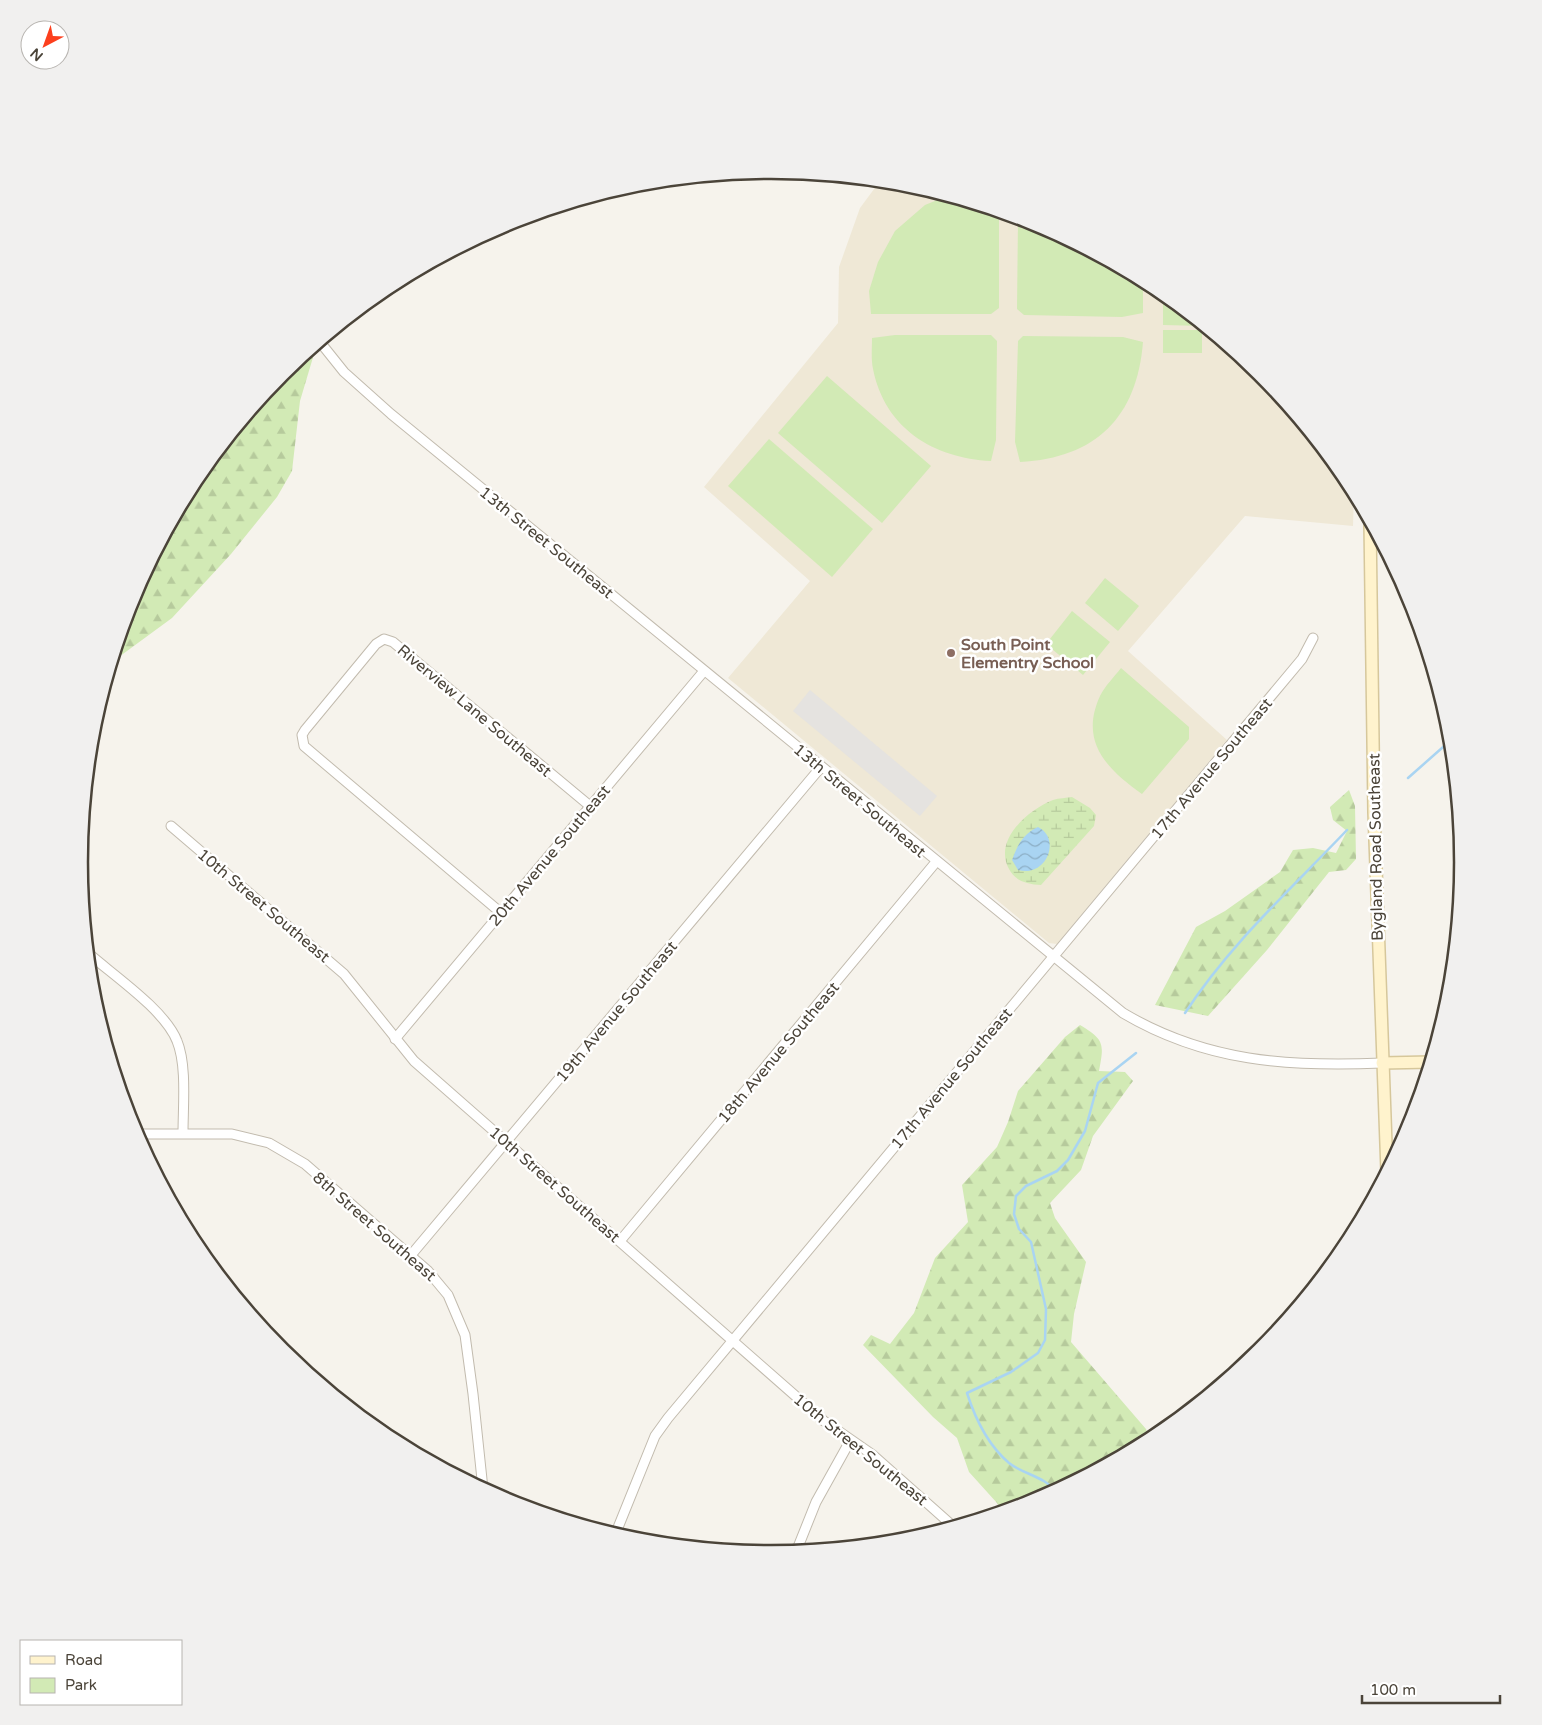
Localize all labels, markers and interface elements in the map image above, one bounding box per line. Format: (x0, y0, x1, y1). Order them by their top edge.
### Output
north arrow (20, 20, 70, 70)
text: N (27, 44, 47, 65)
street label: 13th Street Southeast (475, 482, 618, 603)
place label: South Point Elementry School (961, 635, 1094, 673)
street label: Riverview Lane Southeast (393, 640, 556, 781)
marker: South Point Elementry School (945, 647, 957, 659)
street label: 17th Avenue Southeast (1147, 694, 1277, 843)
street label: 13th Street Southeast (789, 739, 930, 862)
street label: Bygland Road Southeast (1364, 753, 1388, 941)
street label: 20th Avenue Southeast (485, 781, 615, 930)
street label: 10th Street Southeast (193, 844, 334, 967)
street label: 19th Avenue Southeast (552, 937, 682, 1086)
street label: 18th Avenue Southeast (714, 978, 844, 1127)
street label: 17th Avenue Southeast (887, 1004, 1017, 1153)
street label: 10th Street Southeast (485, 1122, 624, 1247)
street label: 8th Street Southeast (309, 1168, 440, 1286)
street label: 10th Street Southeast (789, 1389, 932, 1510)
legend (20, 1640, 182, 1705)
text: Road (65, 1651, 103, 1669)
scale bar (1362, 1672, 1500, 1704)
text: Park (65, 1676, 97, 1694)
text: 100 m (1370, 1681, 1416, 1699)

